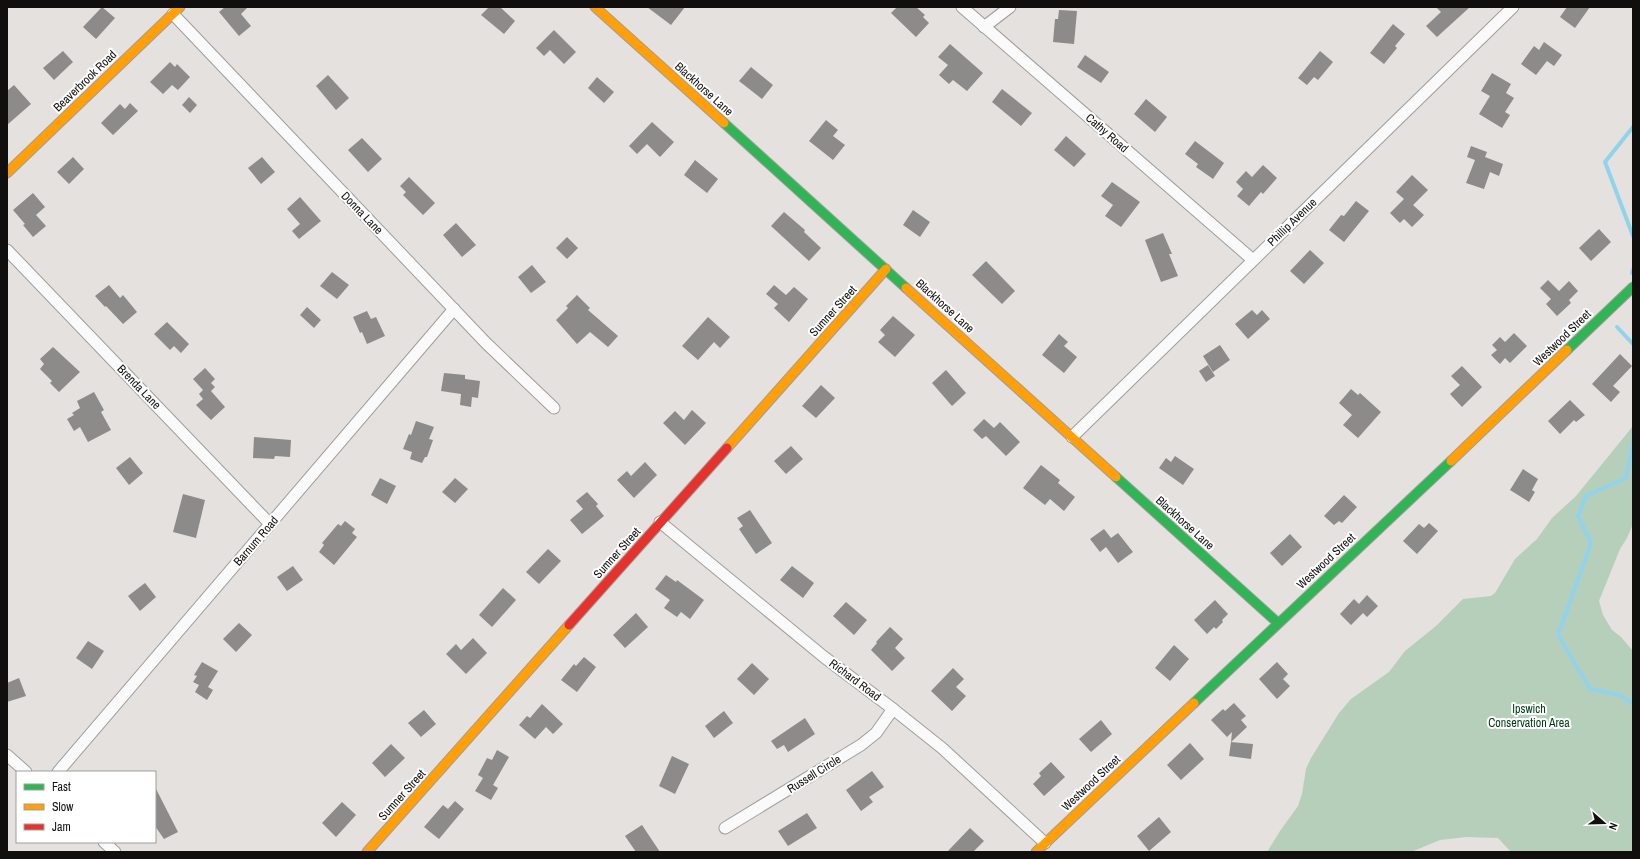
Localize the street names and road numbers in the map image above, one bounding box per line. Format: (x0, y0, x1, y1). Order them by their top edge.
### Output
street label: Beaverbrook Road (50, 47, 120, 115)
street label: Blackhorse Lane (671, 59, 737, 119)
street label: Cathy Road (1082, 110, 1132, 156)
street label: Donna Lane (338, 188, 386, 238)
street label: Phillip Avenue (1264, 194, 1320, 250)
street label: Blackhorse Lane (912, 276, 978, 336)
street label: Sumner Street (806, 282, 860, 340)
street label: Westwood Street (1530, 306, 1595, 370)
street label: Brenda Lane (114, 361, 164, 413)
street label: Blackhorse Lane (1152, 493, 1218, 553)
street label: Barnum Road (230, 513, 282, 569)
street label: Sumner Street (590, 524, 644, 582)
street label: Westwood Street (1293, 529, 1359, 592)
street label: Richard Road (826, 655, 884, 705)
street label: Russell Circle (784, 751, 844, 797)
street label: Westwood Street (1058, 751, 1124, 814)
street label: Sumner Street (375, 766, 429, 824)

